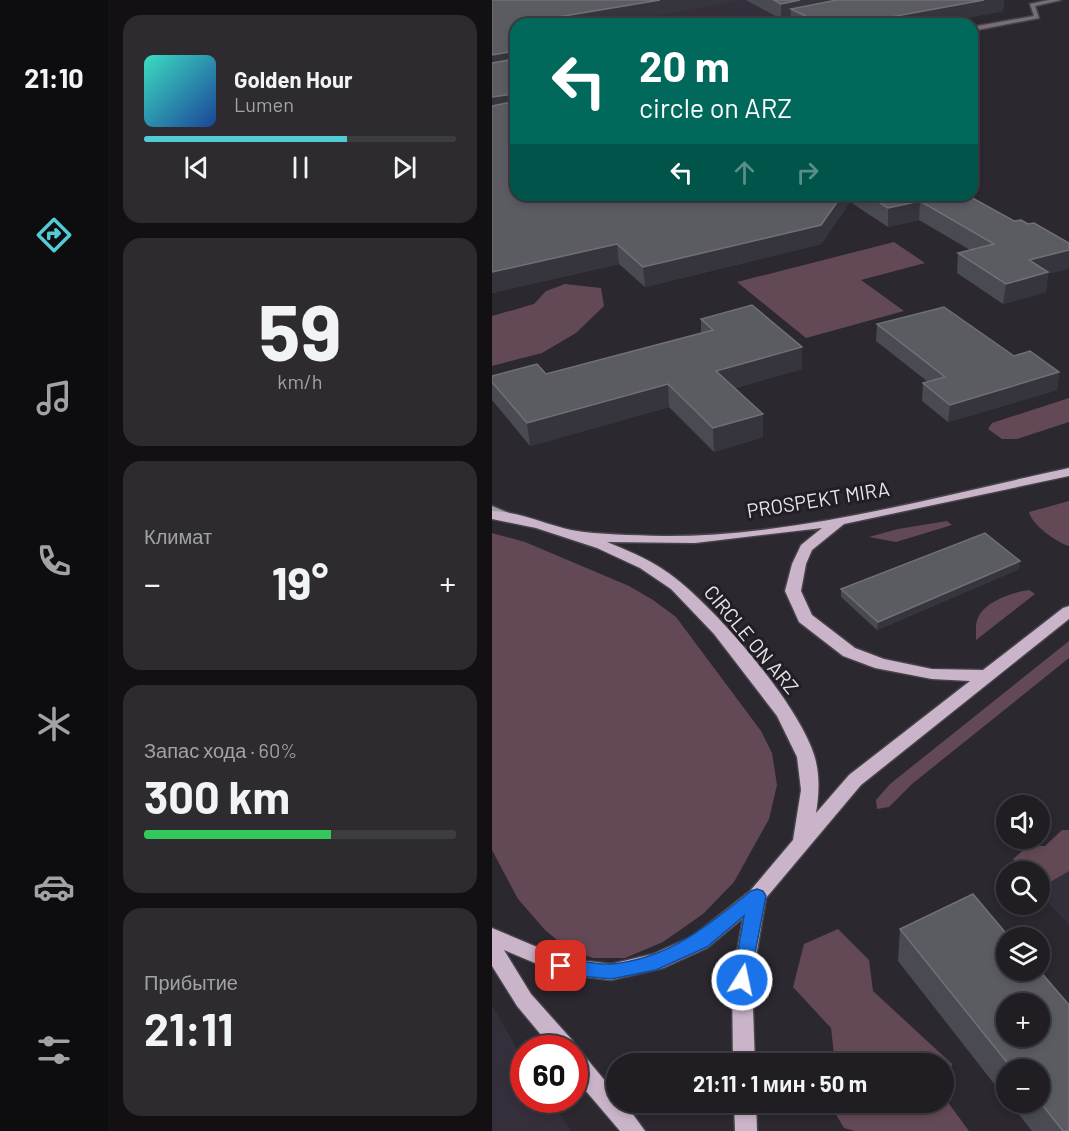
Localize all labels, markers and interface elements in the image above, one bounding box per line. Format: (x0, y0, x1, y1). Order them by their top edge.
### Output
text: 20 m (639, 40, 730, 90)
icon: left (540, 42, 618, 120)
text: 21:10 (24, 61, 84, 93)
text: Golden Hour (234, 66, 352, 92)
text: circle on ARZ (639, 91, 792, 123)
text: Lumen (234, 92, 294, 116)
icon: previous (180, 151, 213, 184)
icon: pause (284, 151, 317, 184)
icon: next (388, 151, 421, 184)
icon: left (665, 156, 698, 189)
icon: ahead (728, 156, 761, 189)
icon: right (791, 156, 824, 189)
icon: directions (33, 214, 75, 256)
text: 59 (258, 283, 342, 377)
text: km/h (277, 369, 323, 393)
icon: music (33, 377, 75, 419)
street label: PROSPEKT MIRA (745, 476, 891, 522)
text: Климат (144, 524, 212, 548)
icon: phone (33, 540, 75, 582)
text: 19° (272, 555, 328, 609)
text: − (144, 563, 161, 603)
text: + (440, 563, 456, 603)
street label: CIRCLE ON ARZ (700, 580, 804, 698)
icon: climate (33, 703, 75, 745)
text: Запас хода · 60% (144, 738, 297, 762)
text: 300 km (144, 769, 290, 823)
map controls (996, 795, 1050, 1113)
button: sound (996, 795, 1050, 849)
button: search (996, 861, 1050, 915)
icon: car (33, 866, 75, 908)
button: layers (996, 927, 1050, 981)
pin (535, 940, 586, 991)
position arrow (710, 948, 774, 1012)
icon: arrive (544, 949, 577, 982)
text: Прибытие (144, 970, 238, 994)
button: + (996, 993, 1050, 1047)
text: 21:11 (144, 1001, 233, 1055)
icon: filters (33, 1029, 75, 1071)
speed limit sign: 60 (510, 1035, 588, 1113)
button: − (996, 1059, 1050, 1113)
text: 21:11 · 1 мин · 50 m (693, 1070, 867, 1096)

